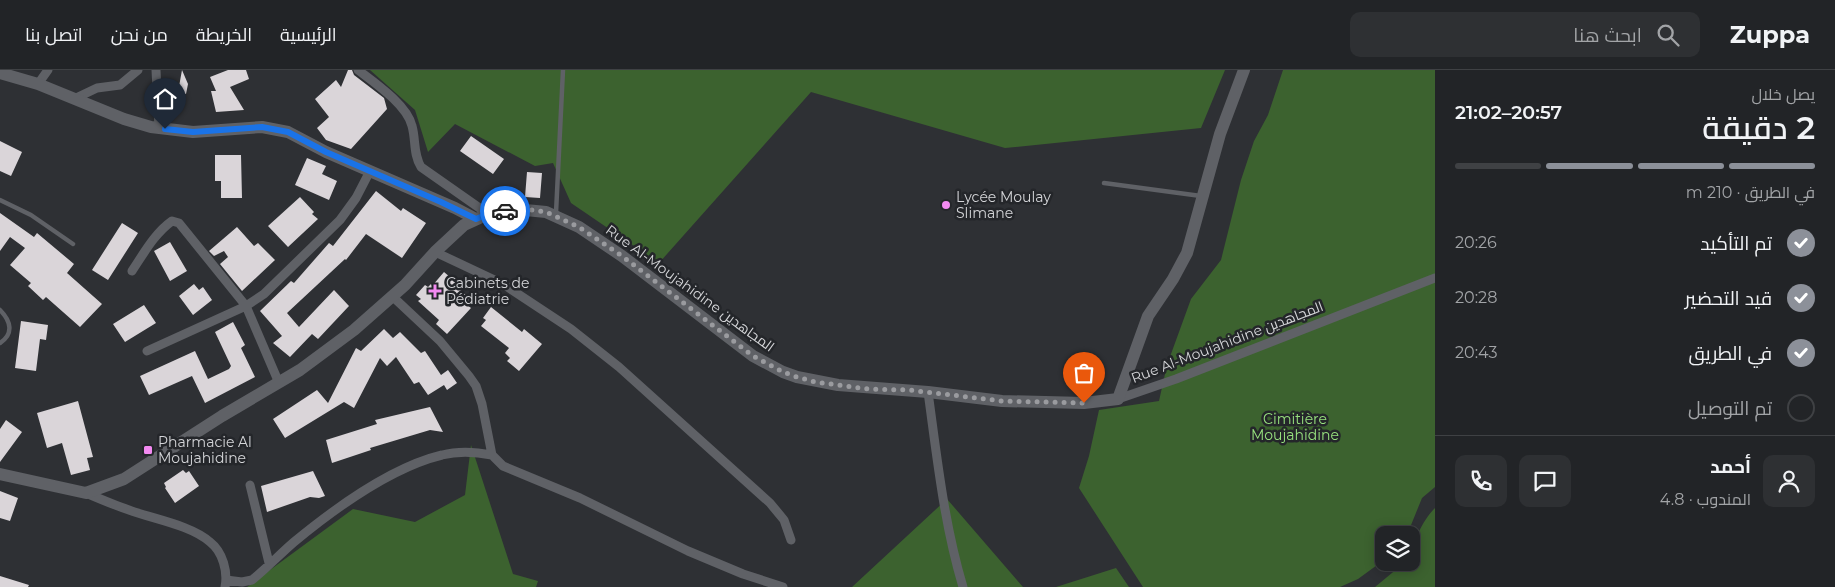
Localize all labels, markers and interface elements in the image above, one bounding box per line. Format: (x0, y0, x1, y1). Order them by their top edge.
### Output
search box (1350, 12, 1700, 57)
text: Zuppa (1730, 20, 1810, 49)
icon: search (1654, 21, 1682, 49)
text: اتصل بنا (25, 24, 83, 46)
text: من نحن (111, 24, 168, 46)
text: الخريطة (196, 24, 252, 46)
text: الرئيسية (280, 24, 336, 46)
text: ابحث هنا (1573, 24, 1642, 47)
pin (144, 78, 186, 129)
icon: home (151, 85, 179, 113)
text: يصل خلال (1751, 85, 1815, 104)
text: 20:57–21:02 (1455, 101, 1562, 124)
text: 2 دقيقة (1702, 108, 1815, 147)
text: في الطريق · 210 m (1686, 183, 1815, 202)
courier (480, 186, 530, 236)
place label: Lycée Moulay Slimane (956, 188, 1051, 222)
icon: car (491, 197, 519, 225)
marker: Lycée Moulay Slimane (940, 199, 952, 211)
street label: Rue Al-Moujahidine المجاهدين (602, 221, 778, 355)
icon: check (1787, 229, 1815, 257)
text: تم التأكيد (1700, 232, 1772, 255)
text: 20:26 (1455, 233, 1497, 252)
place label: Cabinets de Pédiatrie (446, 274, 529, 308)
marker: Cabinets de Pédiatrie (428, 284, 442, 298)
icon: check (1787, 284, 1815, 312)
text: قيد التحضير (1685, 287, 1772, 310)
text: 20:28 (1455, 288, 1497, 307)
street label: Rue Al-Moujahidine المجاهدين (1128, 297, 1326, 387)
icon: check (1787, 339, 1815, 367)
text: في الطريق (1689, 342, 1772, 365)
text: 20:43 (1455, 343, 1497, 362)
pin (1063, 352, 1105, 403)
icon: bag (1070, 359, 1098, 387)
text: تم التوصيل (1688, 397, 1772, 420)
park label: Cimitière Moujahidine (1251, 410, 1339, 444)
place label: Pharmacie Al Moujahidine (158, 433, 252, 467)
marker: Pharmacie Al Moujahidine (142, 444, 154, 456)
button: phone (1455, 455, 1507, 507)
button: chat (1519, 455, 1571, 507)
text: أحمد (1710, 455, 1751, 478)
button: person (1763, 455, 1815, 507)
text: المندوب · 4.8 (1660, 490, 1751, 509)
map controls (1375, 526, 1420, 571)
button: layers (1375, 526, 1420, 571)

